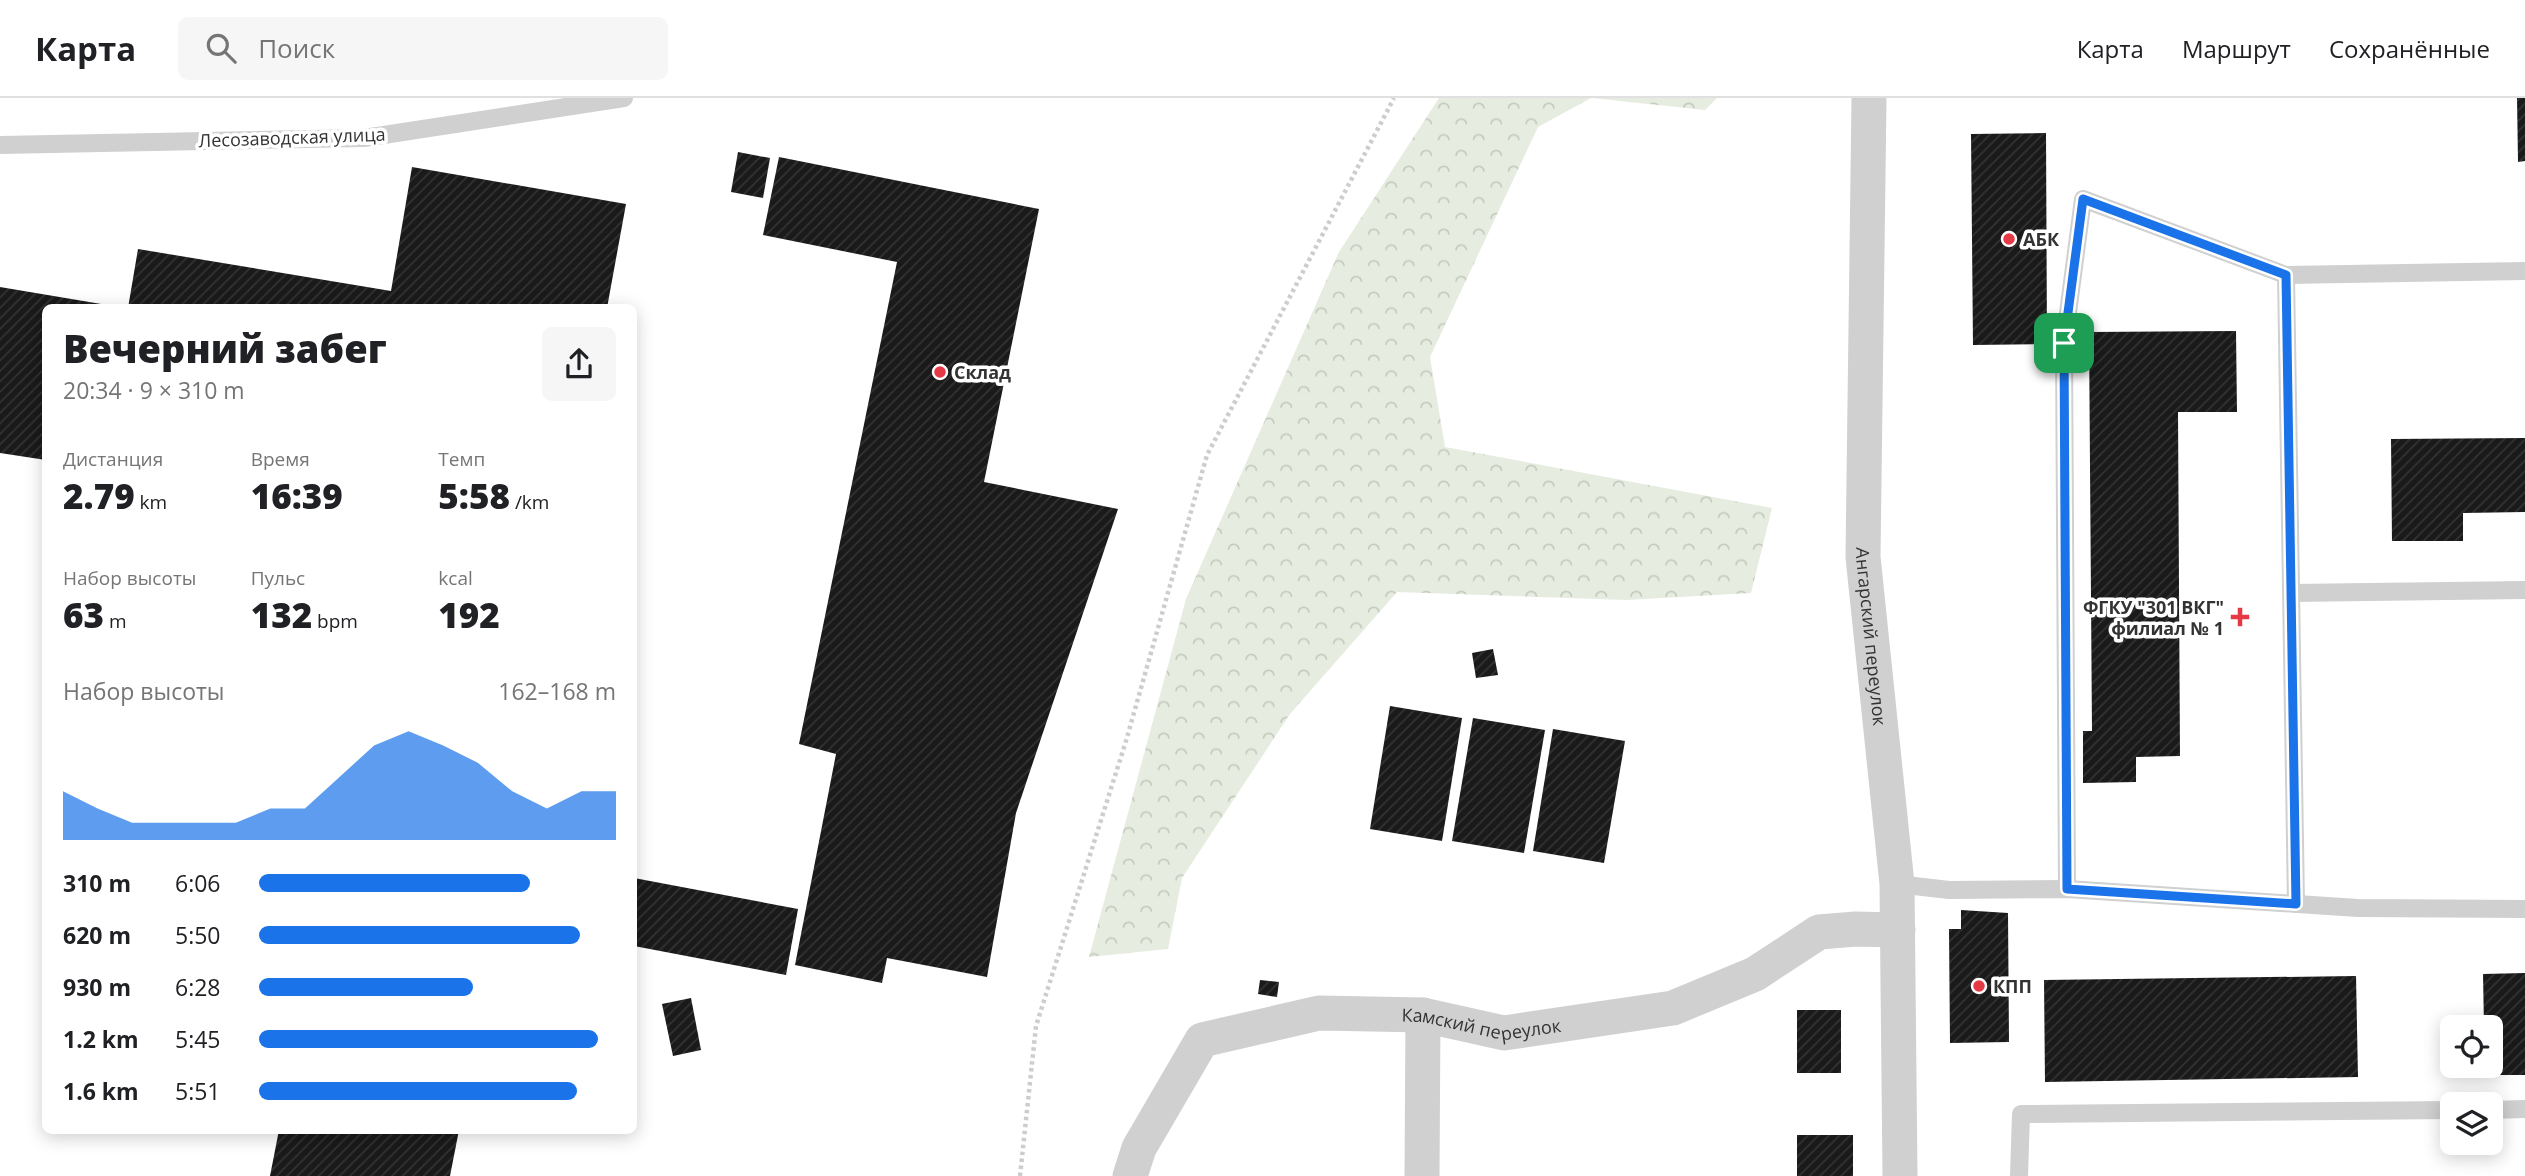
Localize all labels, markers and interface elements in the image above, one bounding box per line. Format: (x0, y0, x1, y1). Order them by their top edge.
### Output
search box (178, 17, 668, 80)
text: Карта (35, 26, 136, 71)
icon: search (202, 29, 240, 67)
text: Поиск (258, 30, 335, 66)
text: Карта (2077, 32, 2144, 65)
text: Маршрут (2182, 32, 2291, 65)
text: Сохранённые (2329, 32, 2490, 65)
street label: Лесозаводская улица (198, 122, 386, 152)
place label: АБК (2023, 227, 2060, 251)
marker: АБК (2001, 231, 2017, 247)
pin (2034, 313, 2094, 373)
text: Вечерний забег (63, 322, 387, 374)
icon: arrive (2045, 324, 2083, 362)
button: share (542, 327, 616, 401)
place label: Склад (954, 360, 1011, 384)
marker: Склад (932, 364, 948, 380)
text: 20:34 · 9 × 310 m (63, 374, 245, 406)
text: Дистанция (63, 446, 163, 472)
text: Время (251, 446, 310, 472)
text: Темп (438, 446, 485, 472)
text: 2.79 (63, 472, 135, 519)
text: 16:39 (251, 472, 343, 519)
text: 5:58 (438, 472, 510, 519)
text: km (135, 489, 167, 515)
text: /km (510, 489, 549, 515)
street label: Ангарский переулок (1851, 547, 1893, 727)
text: Набор высоты (63, 565, 196, 591)
text: Пульс (251, 565, 305, 591)
text: kcal (438, 565, 473, 591)
text: 63 (63, 591, 104, 638)
text: 132 (251, 591, 312, 638)
text: 192 (438, 591, 500, 638)
place label: ФГКУ "301 ВКГ" филиал № 1 (2083, 595, 2224, 640)
marker: ФГКУ "301 ВКГ" филиал № 1 (2230, 607, 2250, 627)
text: m (104, 608, 127, 634)
text: bpm (312, 608, 358, 634)
text: Набор высоты (63, 675, 225, 707)
text: 162–168 m (498, 675, 616, 707)
text: 310 m (63, 867, 131, 899)
text: 6:06 (175, 867, 221, 899)
text: 620 m (63, 919, 131, 951)
text: 5:50 (175, 919, 221, 951)
text: 930 m (63, 971, 131, 1003)
text: 6:28 (175, 971, 221, 1003)
place label: КПП (1993, 974, 2032, 998)
marker: КПП (1971, 978, 1987, 994)
street label: Камский переулок (1401, 1003, 1563, 1045)
map controls (2440, 1015, 2503, 1155)
button: locate (2440, 1015, 2503, 1078)
text: 1.2 km (63, 1023, 139, 1055)
text: 5:45 (175, 1023, 221, 1055)
text: 1.6 km (63, 1075, 139, 1107)
text: 5:51 (175, 1075, 221, 1107)
button: layers (2440, 1092, 2503, 1155)

